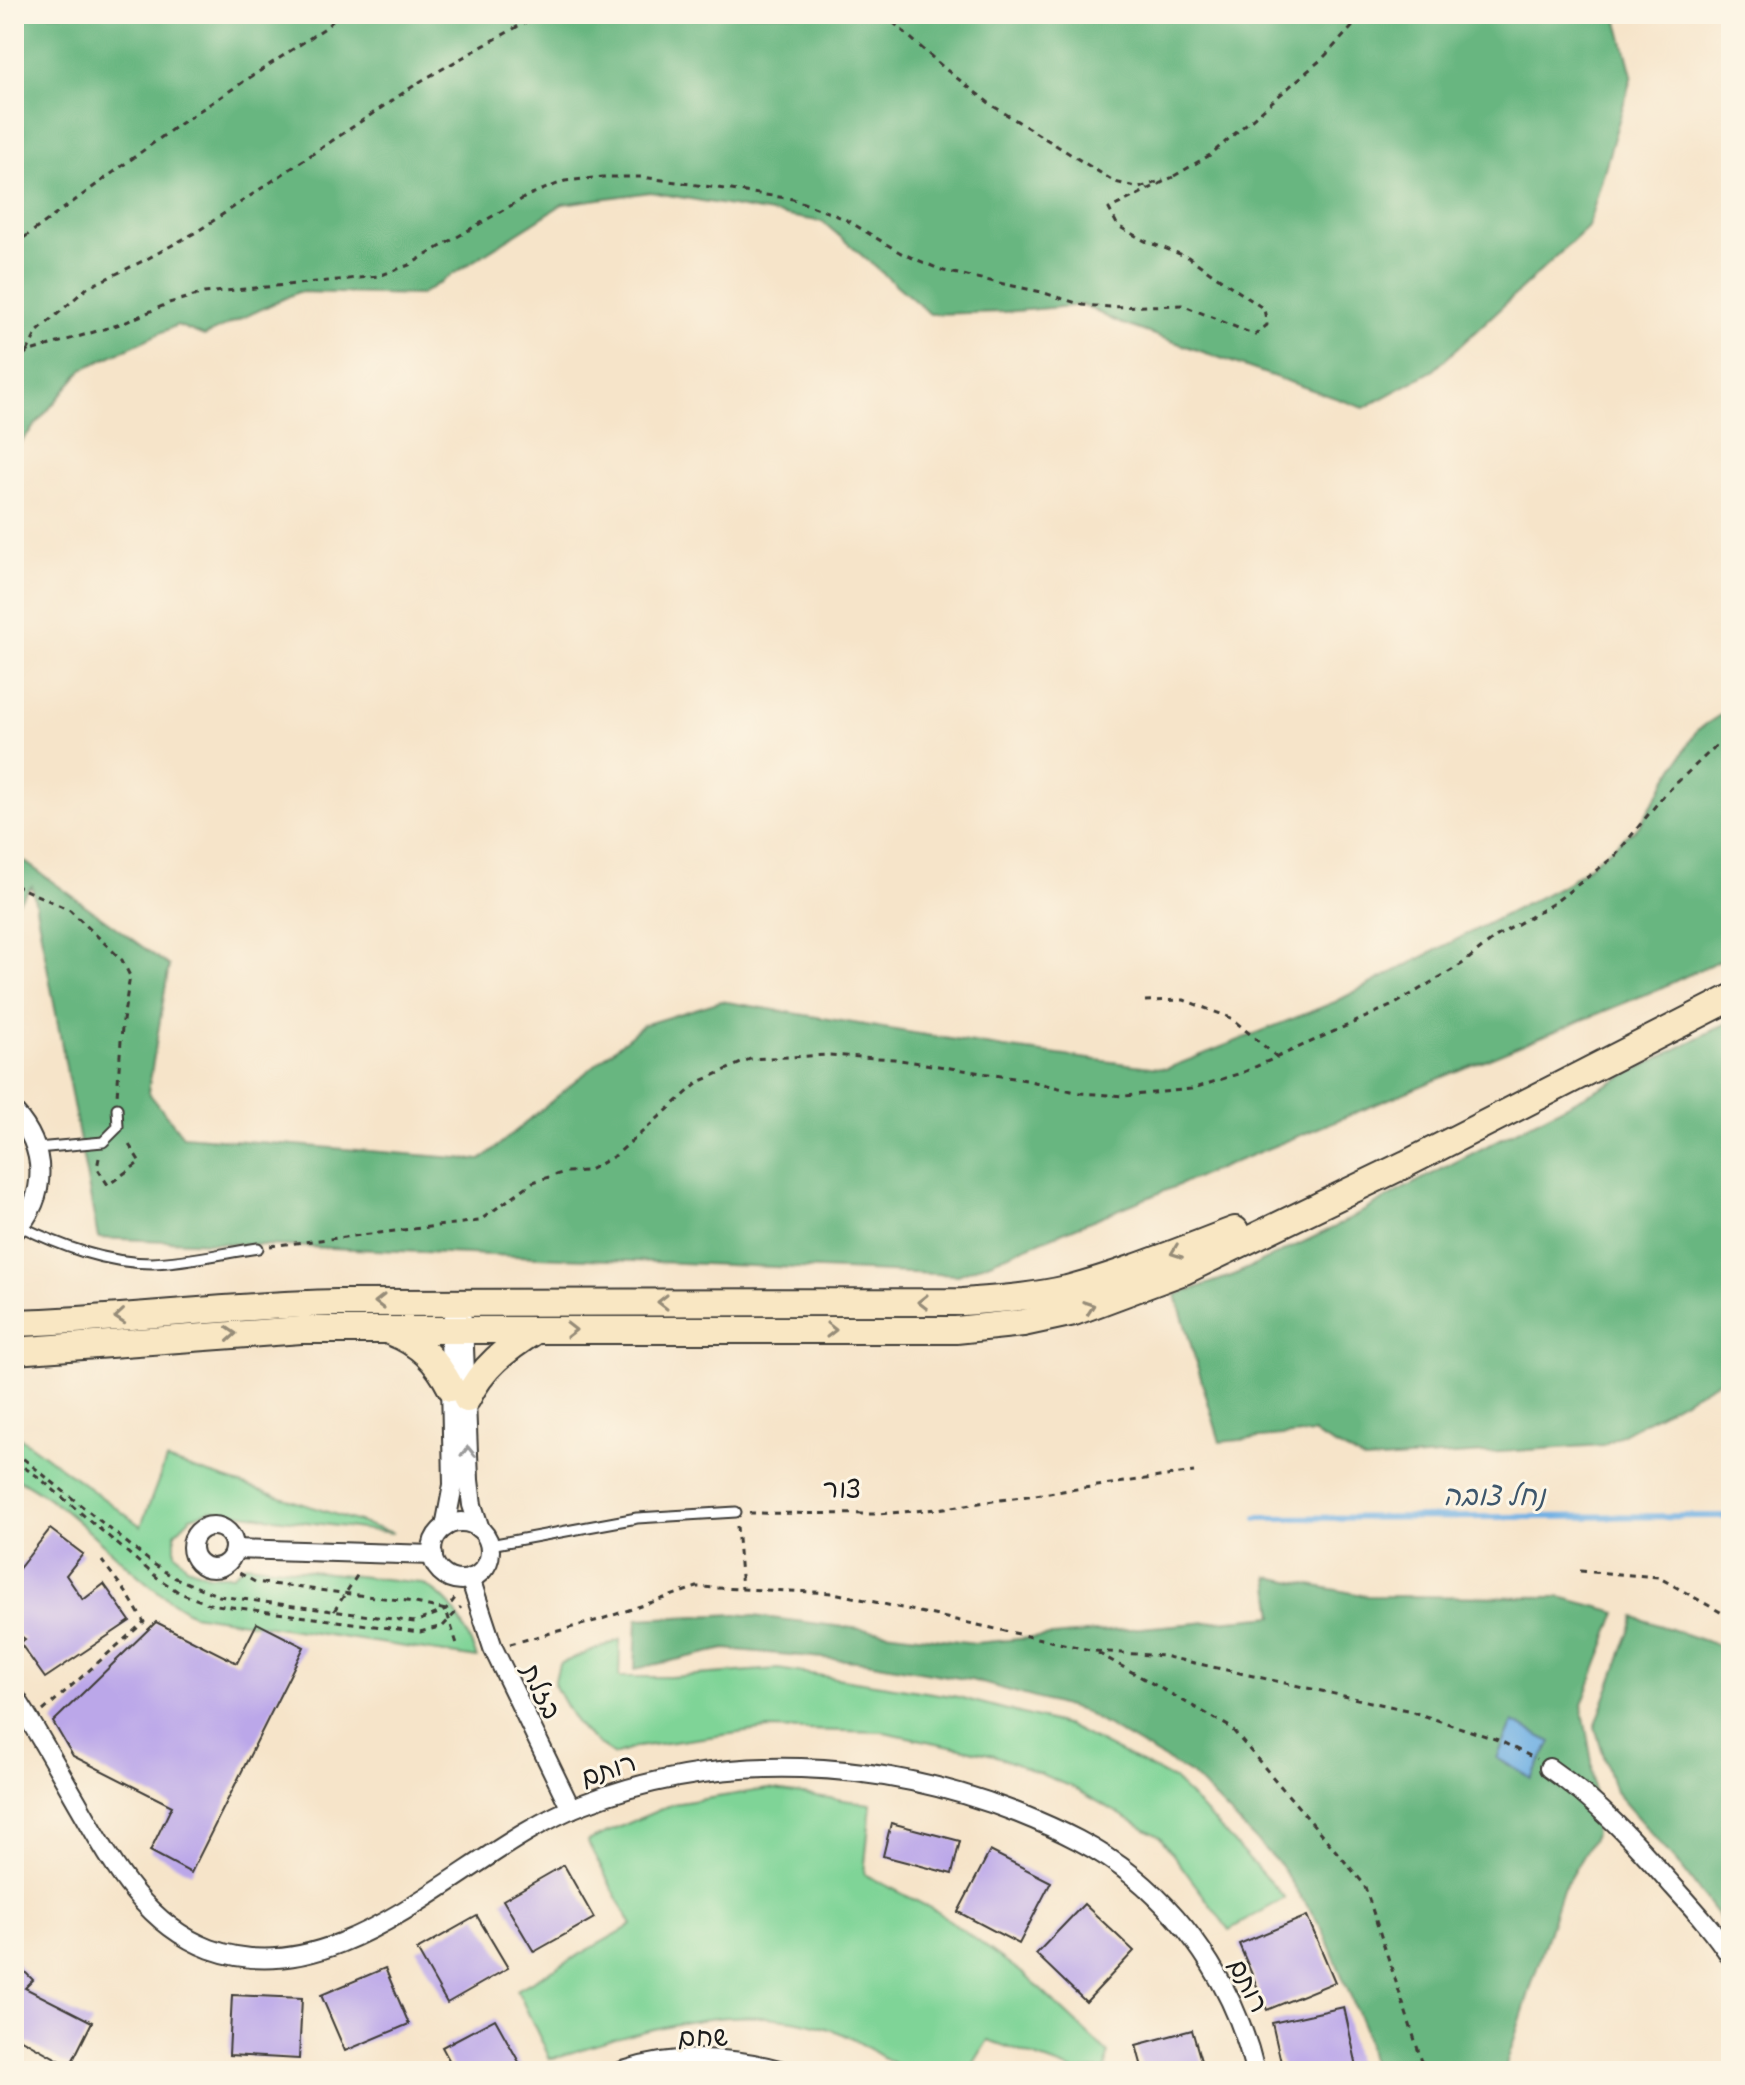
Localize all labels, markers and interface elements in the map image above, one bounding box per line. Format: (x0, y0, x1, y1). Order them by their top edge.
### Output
one-way arrow (1170, 1242, 1184, 1259)
one-way arrow (656, 1293, 669, 1311)
one-way arrow (916, 1293, 929, 1311)
one-way arrow (373, 1294, 386, 1311)
one-way arrow (1081, 1301, 1095, 1317)
one-way arrow (114, 1308, 127, 1325)
one-way arrow (565, 1321, 578, 1339)
one-way arrow (825, 1321, 838, 1339)
one-way arrow (225, 1326, 238, 1343)
one-way arrow (459, 1445, 477, 1458)
street label: צור (823, 1470, 861, 1506)
water label: נחל צובה (1443, 1476, 1547, 1514)
street label: בזלת (513, 1656, 570, 1725)
street label: רותם (576, 1744, 640, 1794)
street label: רותם (1221, 1952, 1277, 2018)
street label: שחם (678, 2019, 728, 2054)

